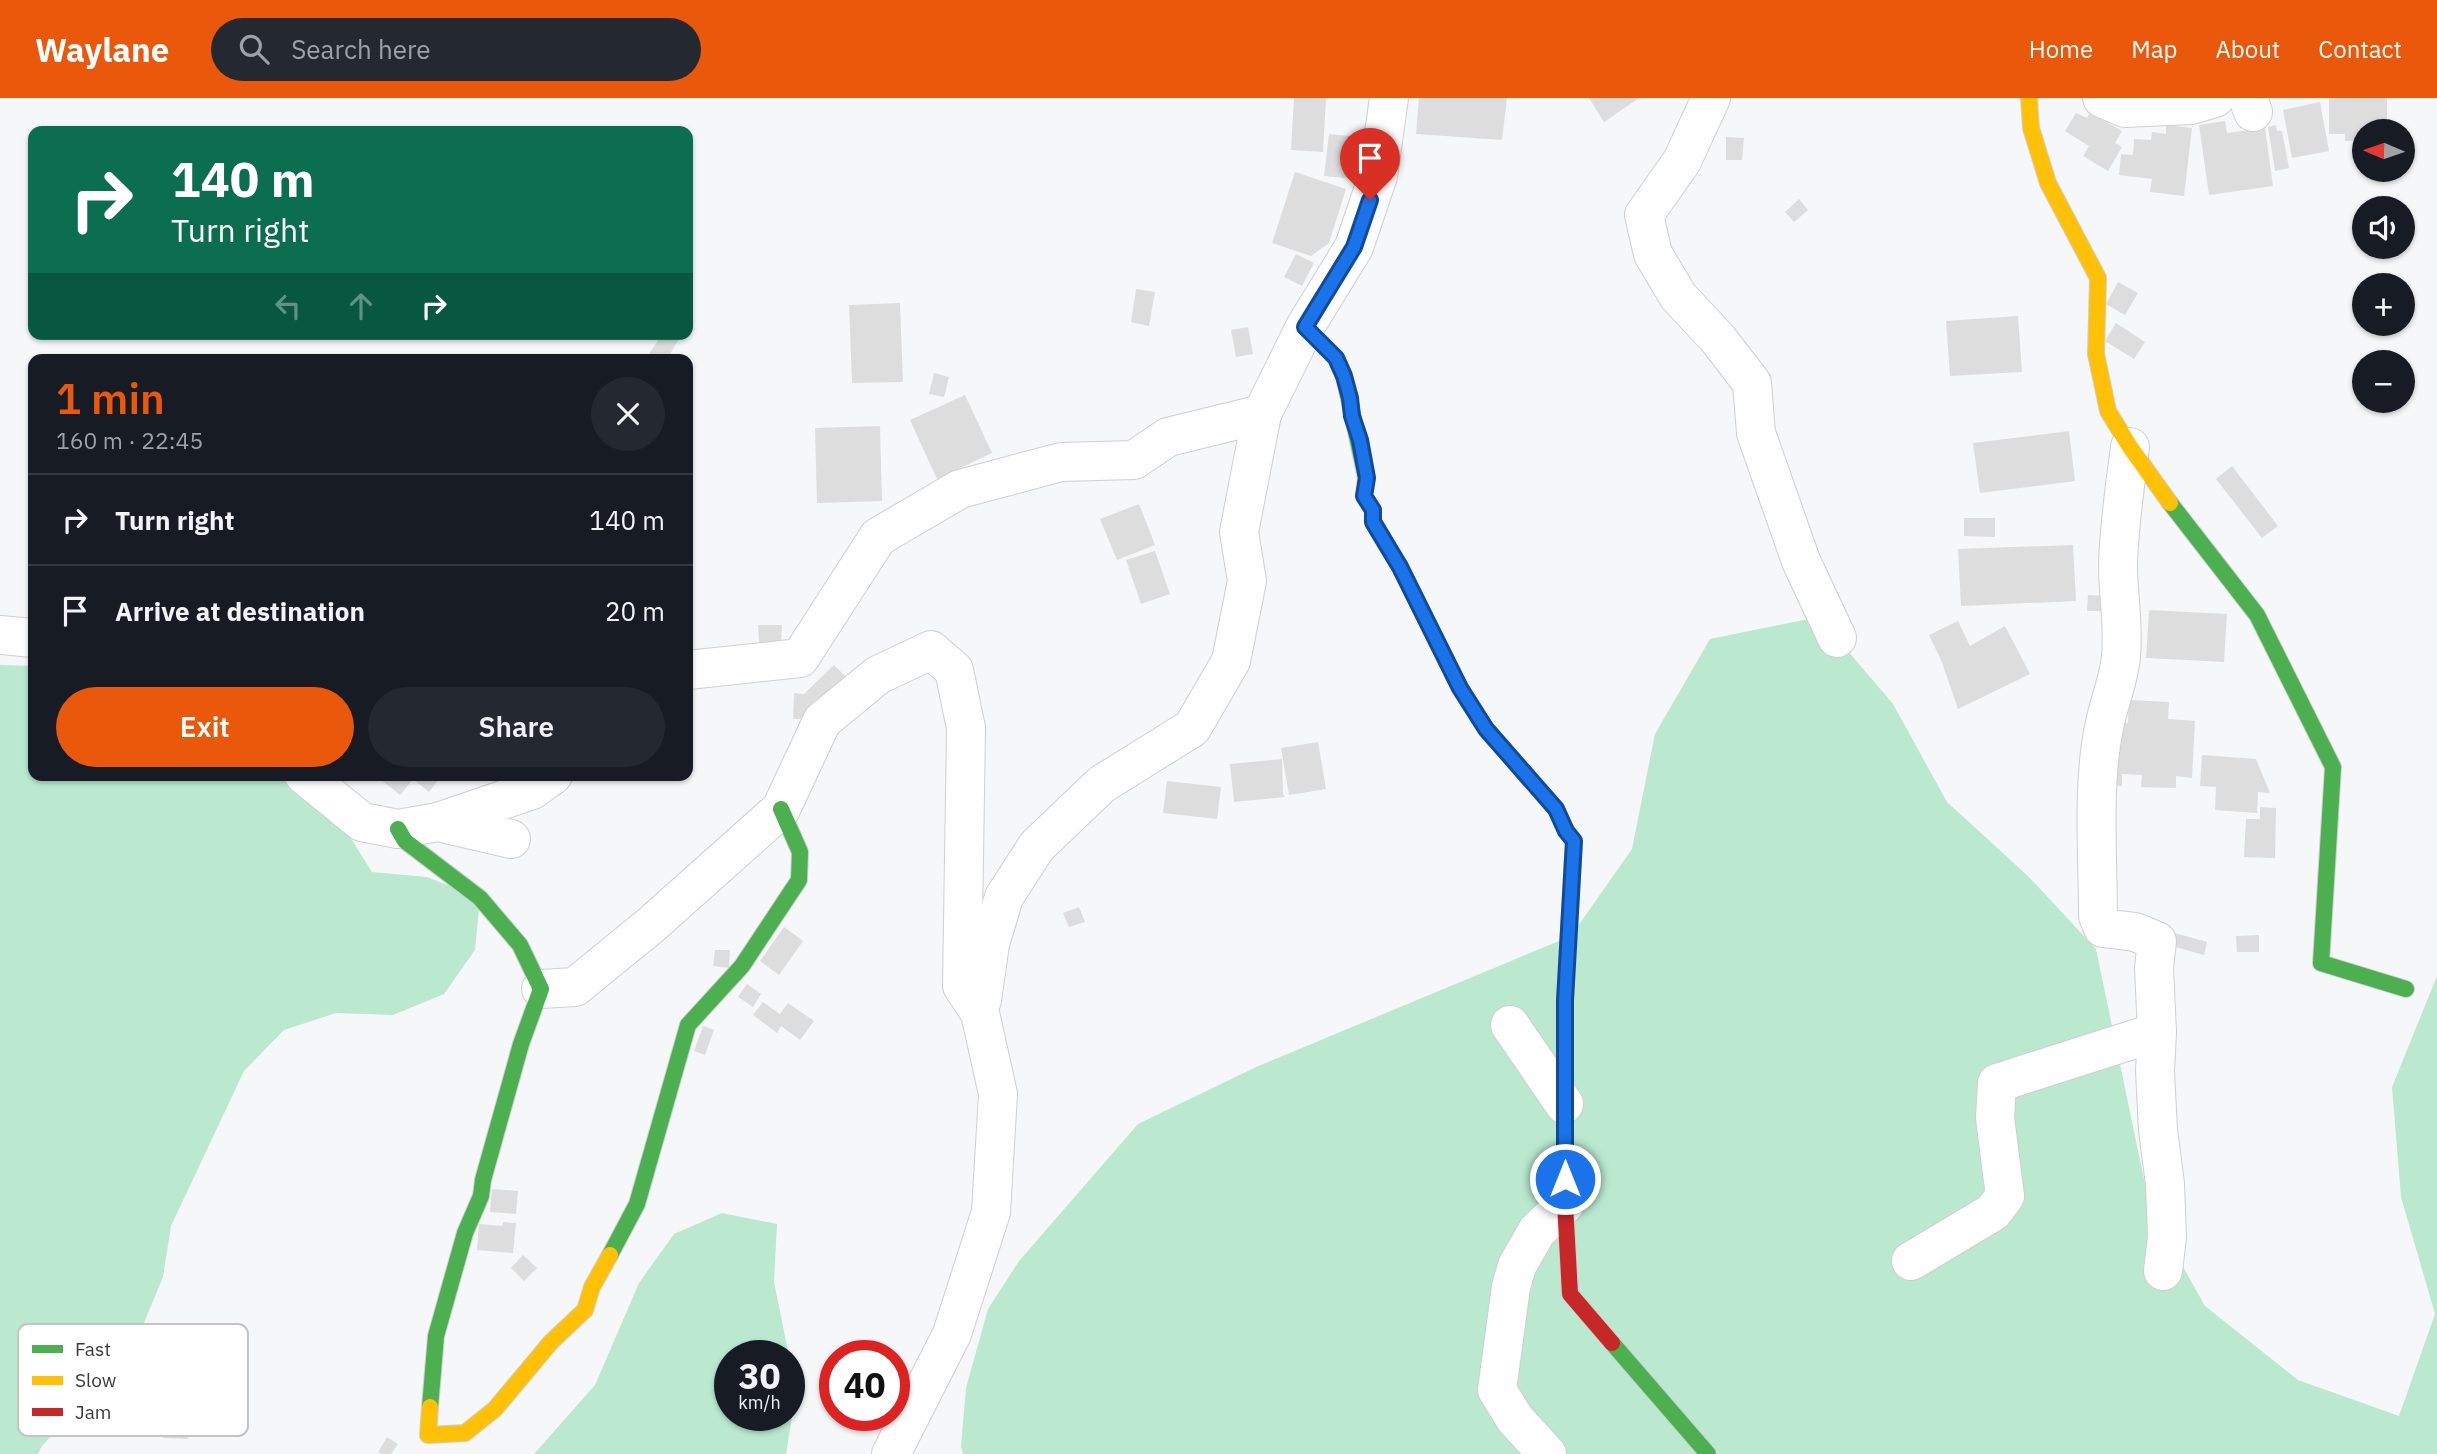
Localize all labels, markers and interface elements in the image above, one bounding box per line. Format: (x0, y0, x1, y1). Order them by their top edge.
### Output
search box (211, 18, 701, 81)
text: Waylane (35, 28, 169, 71)
icon: search (235, 30, 273, 68)
text: Search here (291, 32, 431, 66)
text: Home (2029, 33, 2093, 65)
text: Map (2131, 33, 2177, 65)
text: About (2215, 33, 2280, 65)
text: Contact (2318, 33, 2402, 65)
north arrow (2352, 119, 2415, 182)
map controls (2352, 119, 2415, 413)
pin (1340, 128, 1400, 200)
icon: arrive (1351, 139, 1389, 177)
text: 140 m (171, 147, 315, 210)
icon: right (56, 154, 147, 245)
button: sound (2352, 196, 2415, 259)
text: Turn right (171, 209, 309, 251)
button: + (2352, 273, 2415, 336)
icon: left (269, 287, 307, 325)
icon: ahead (342, 287, 380, 325)
icon: right (415, 287, 453, 325)
button: − (2352, 350, 2415, 413)
text: 1 min (56, 371, 165, 426)
button: close (591, 377, 665, 451)
text: 160 m · 22:45 (56, 425, 203, 455)
icon: right (56, 501, 94, 539)
text: Turn right (115, 503, 234, 537)
text: 140 m (589, 503, 665, 537)
icon: arrive (56, 592, 94, 630)
text: Arrive at destination (115, 594, 365, 628)
text: 20 m (605, 594, 665, 628)
button: Exit (56, 687, 354, 767)
button: Share (368, 687, 665, 767)
position arrow (1528, 1142, 1602, 1216)
legend (18, 1324, 248, 1436)
text: Fast (75, 1337, 111, 1361)
speed limit sign: 40 (819, 1340, 910, 1431)
text: 30 (738, 1353, 781, 1399)
text: Slow (75, 1368, 116, 1392)
text: km/h (738, 1391, 781, 1414)
text: Jam (75, 1400, 111, 1424)

